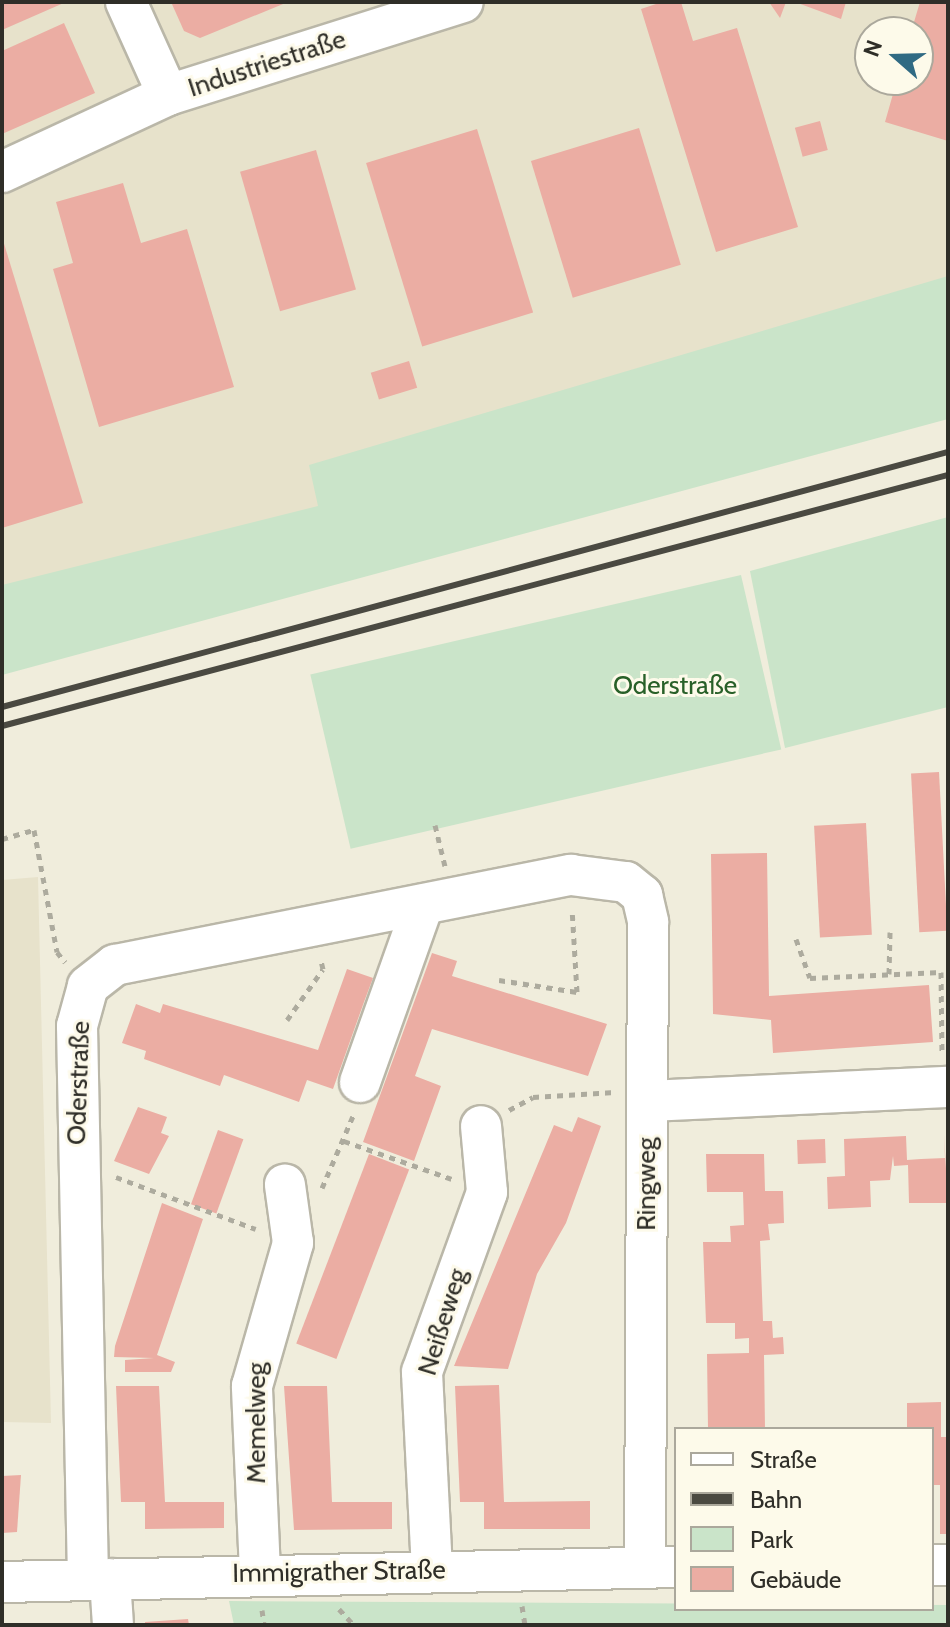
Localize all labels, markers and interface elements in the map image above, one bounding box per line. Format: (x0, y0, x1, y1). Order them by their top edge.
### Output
north arrow (854, 16, 934, 96)
street label: Industriestraße (184, 24, 350, 104)
text: N (858, 36, 888, 60)
park label: Oderstraße (613, 670, 737, 702)
street label: Oderstraße (61, 1020, 97, 1146)
street label: Ringweg (631, 1137, 663, 1231)
street label: Neißeweg (412, 1265, 474, 1379)
street label: Memelweg (241, 1362, 273, 1484)
legend (674, 1427, 934, 1611)
text: Straße (750, 1445, 817, 1474)
text: Bahn (750, 1485, 802, 1514)
text: Park (750, 1525, 793, 1554)
street label: Immigrather Straße (232, 1555, 446, 1589)
text: Gebäude (750, 1565, 841, 1594)

